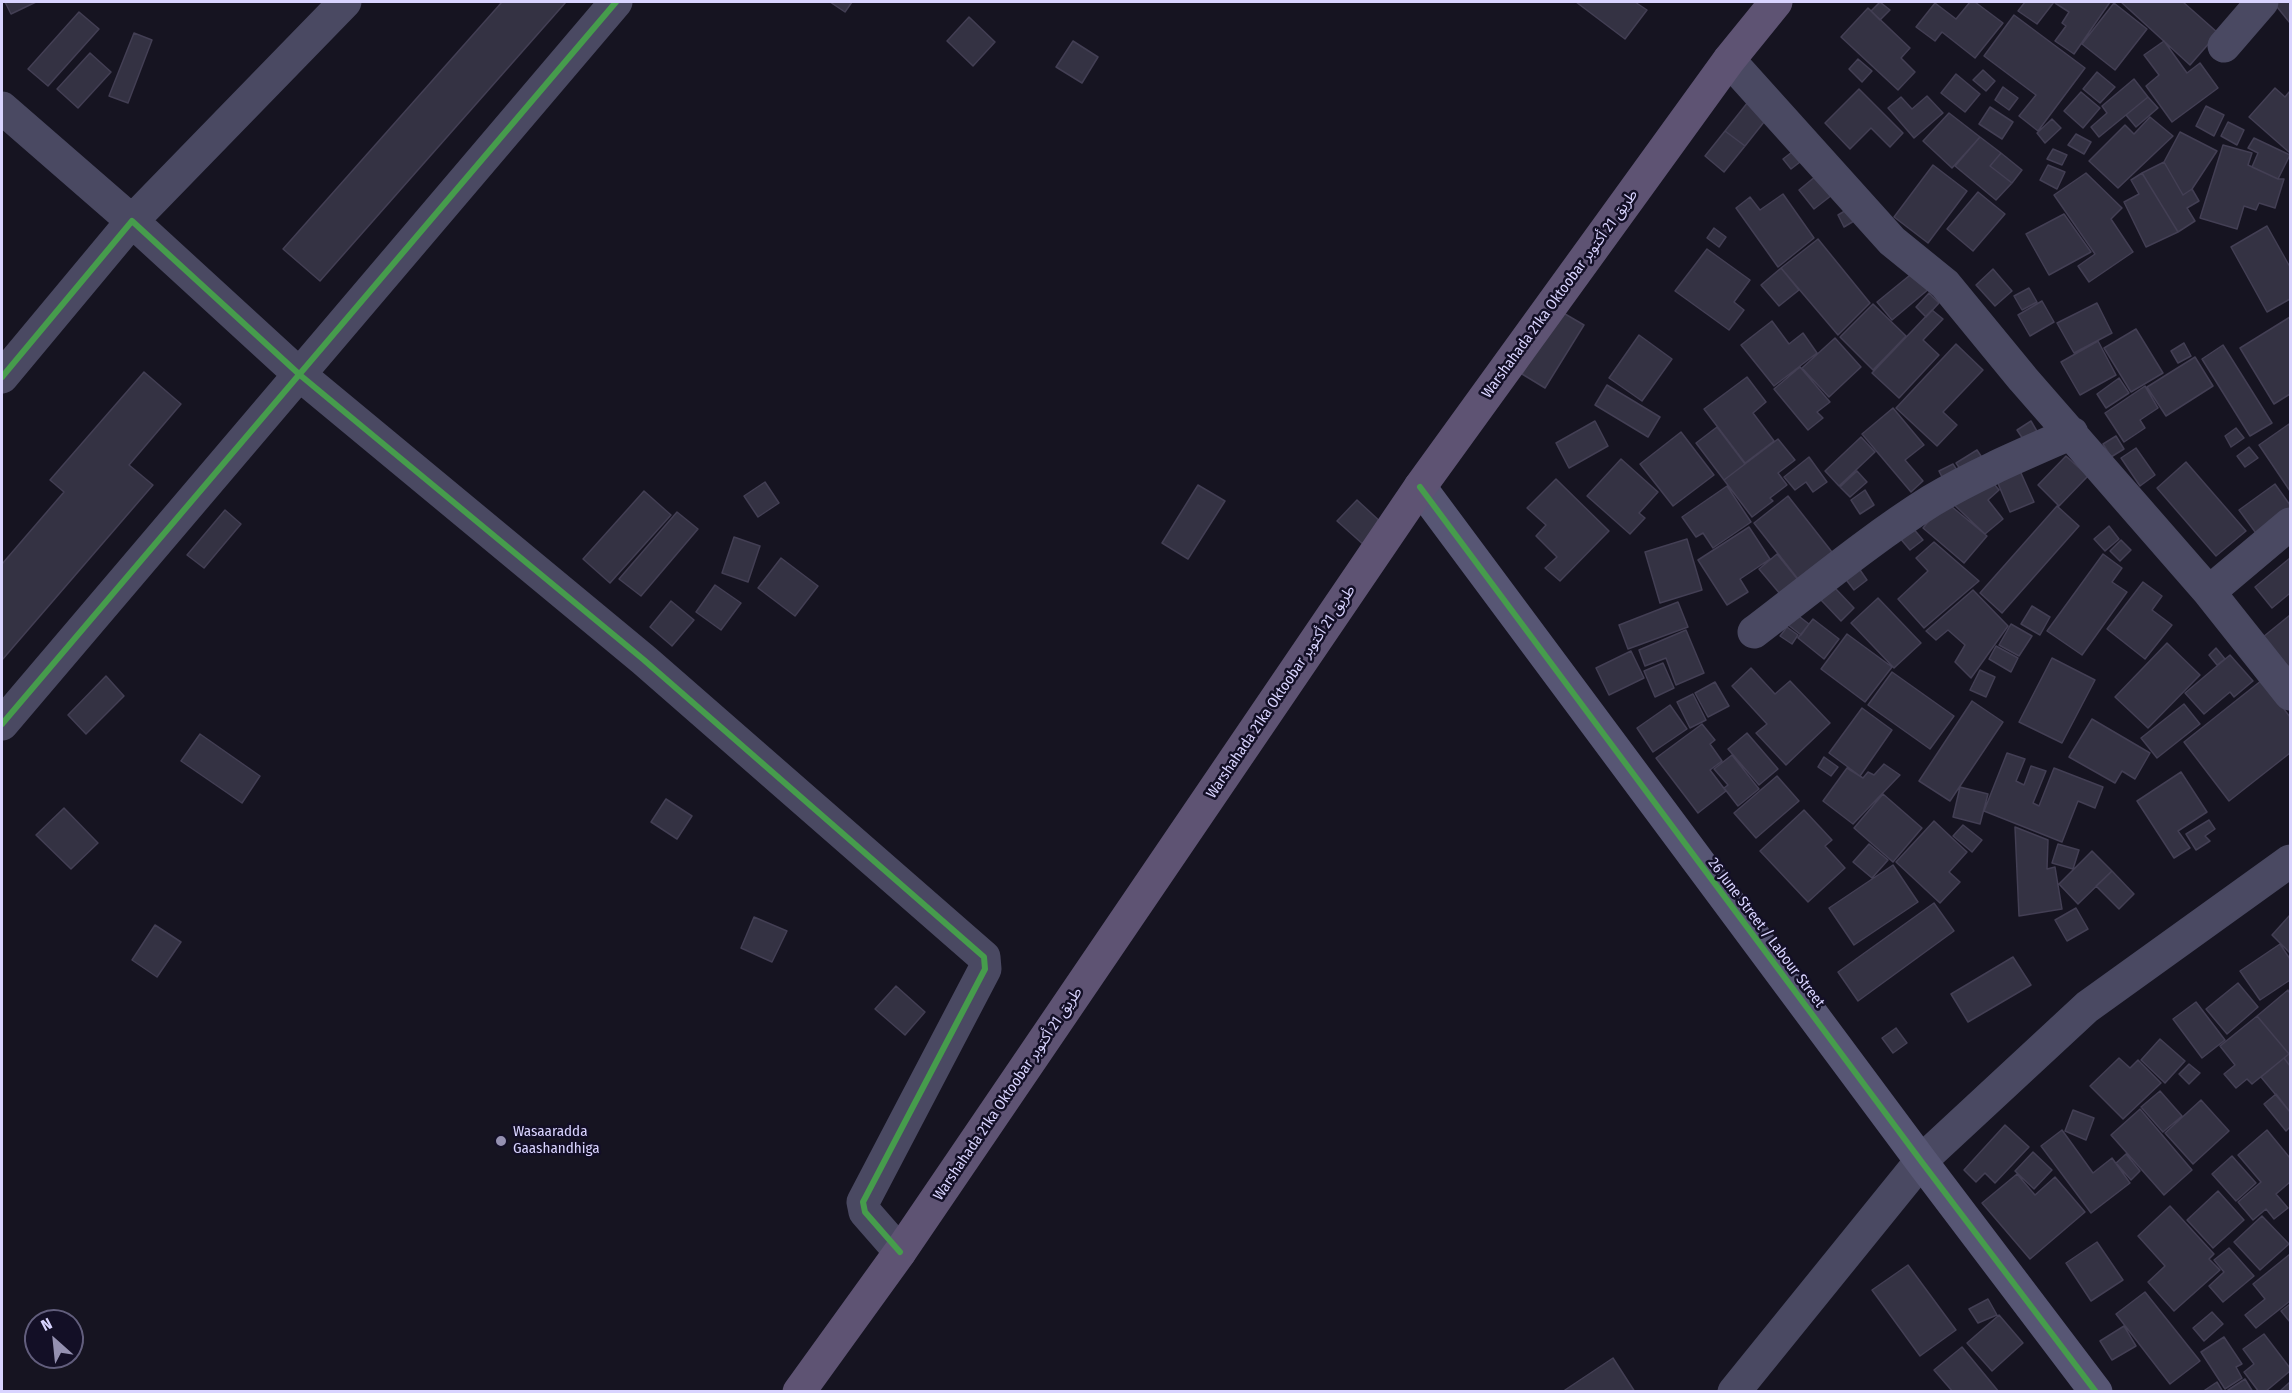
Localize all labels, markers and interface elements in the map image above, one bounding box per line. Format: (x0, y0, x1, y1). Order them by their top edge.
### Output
street label: Warshahada 21ka Oktoobar طريق 21 أكتوبر (1478, 186, 1642, 402)
street label: Warshahada 21ka Oktoobar طريق 21 أكتوبر (1203, 582, 1359, 802)
street label: 26 June Street / Labour Street (1704, 855, 1828, 1011)
street label: Warshahada 21ka Oktoobar طريق 21 أكتوبر (930, 984, 1086, 1204)
place label: Wasaaradda Gaashandhiga (513, 1123, 600, 1158)
marker: Wasaaradda Gaashandhiga (494, 1134, 508, 1148)
north arrow (24, 1309, 84, 1369)
text: N (38, 1314, 55, 1335)

